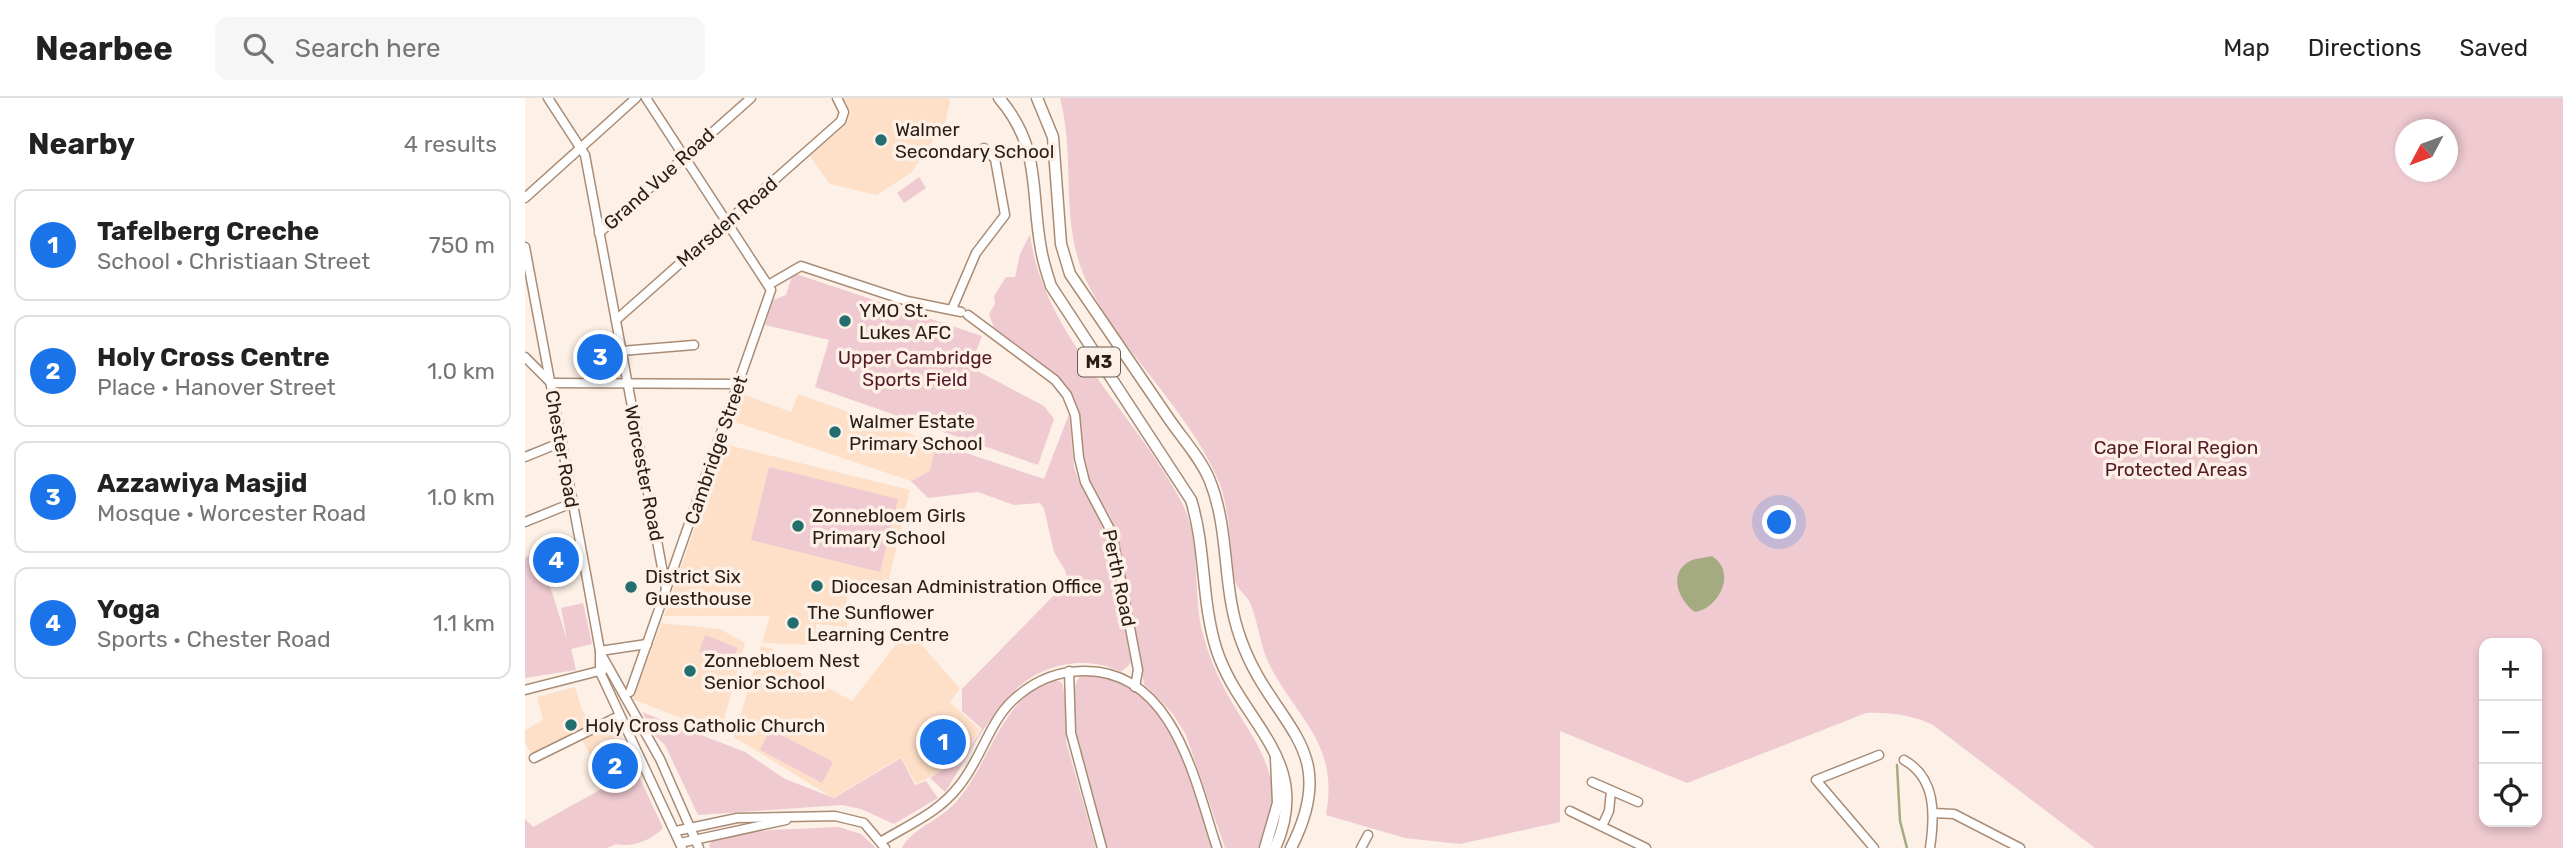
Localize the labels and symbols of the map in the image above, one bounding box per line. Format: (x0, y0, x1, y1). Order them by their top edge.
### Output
place label: Walmer Secondary School (895, 118, 1054, 163)
north arrow (2395, 119, 2458, 182)
street label: Grand Vue Road (599, 123, 719, 235)
marker: Walmer Secondary School (873, 132, 889, 148)
street label: Marsden Road (672, 172, 782, 272)
place label: YMO St. Lukes AFC (859, 299, 951, 344)
marker: YMO St. Lukes AFC (837, 313, 853, 329)
pin: 3 (577, 331, 623, 383)
park label: Upper Cambridge Sports Field (838, 346, 992, 391)
road number: M3 (1078, 348, 1120, 376)
street label: Cambridge Street (680, 372, 752, 528)
street label: Chester Road (540, 388, 584, 510)
street label: Worcester Road (620, 403, 668, 543)
place label: Walmer Estate Primary School (849, 410, 983, 455)
marker: Walmer Estate Primary School (827, 424, 843, 440)
park label: Cape Floral Region Protected Areas (2094, 436, 2258, 481)
place label: Zonnebloem Girls Primary School (812, 504, 966, 549)
your location (1762, 505, 1796, 539)
marker: Zonnebloem Girls Primary School (790, 518, 806, 534)
street label: Perth Road (1097, 527, 1141, 629)
pin: 4 (533, 534, 579, 586)
place label: District Six Guesthouse (645, 565, 751, 610)
place label: Diocesan Administration Office (831, 575, 1102, 598)
marker: Diocesan Administration Office (809, 578, 825, 594)
marker: District Six Guesthouse (623, 579, 639, 595)
place label: The Sunflower Learning Centre (807, 601, 949, 646)
marker: The Sunflower Learning Centre (785, 615, 801, 631)
place label: Zonnebloem Nest Senior School (704, 649, 860, 694)
marker: Zonnebloem Nest Senior School (682, 663, 698, 679)
place label: Holy Cross Catholic Church (585, 714, 825, 737)
pin: 1 (920, 716, 966, 768)
marker: Holy Cross Catholic Church (563, 717, 579, 733)
pin: 2 (592, 740, 638, 792)

